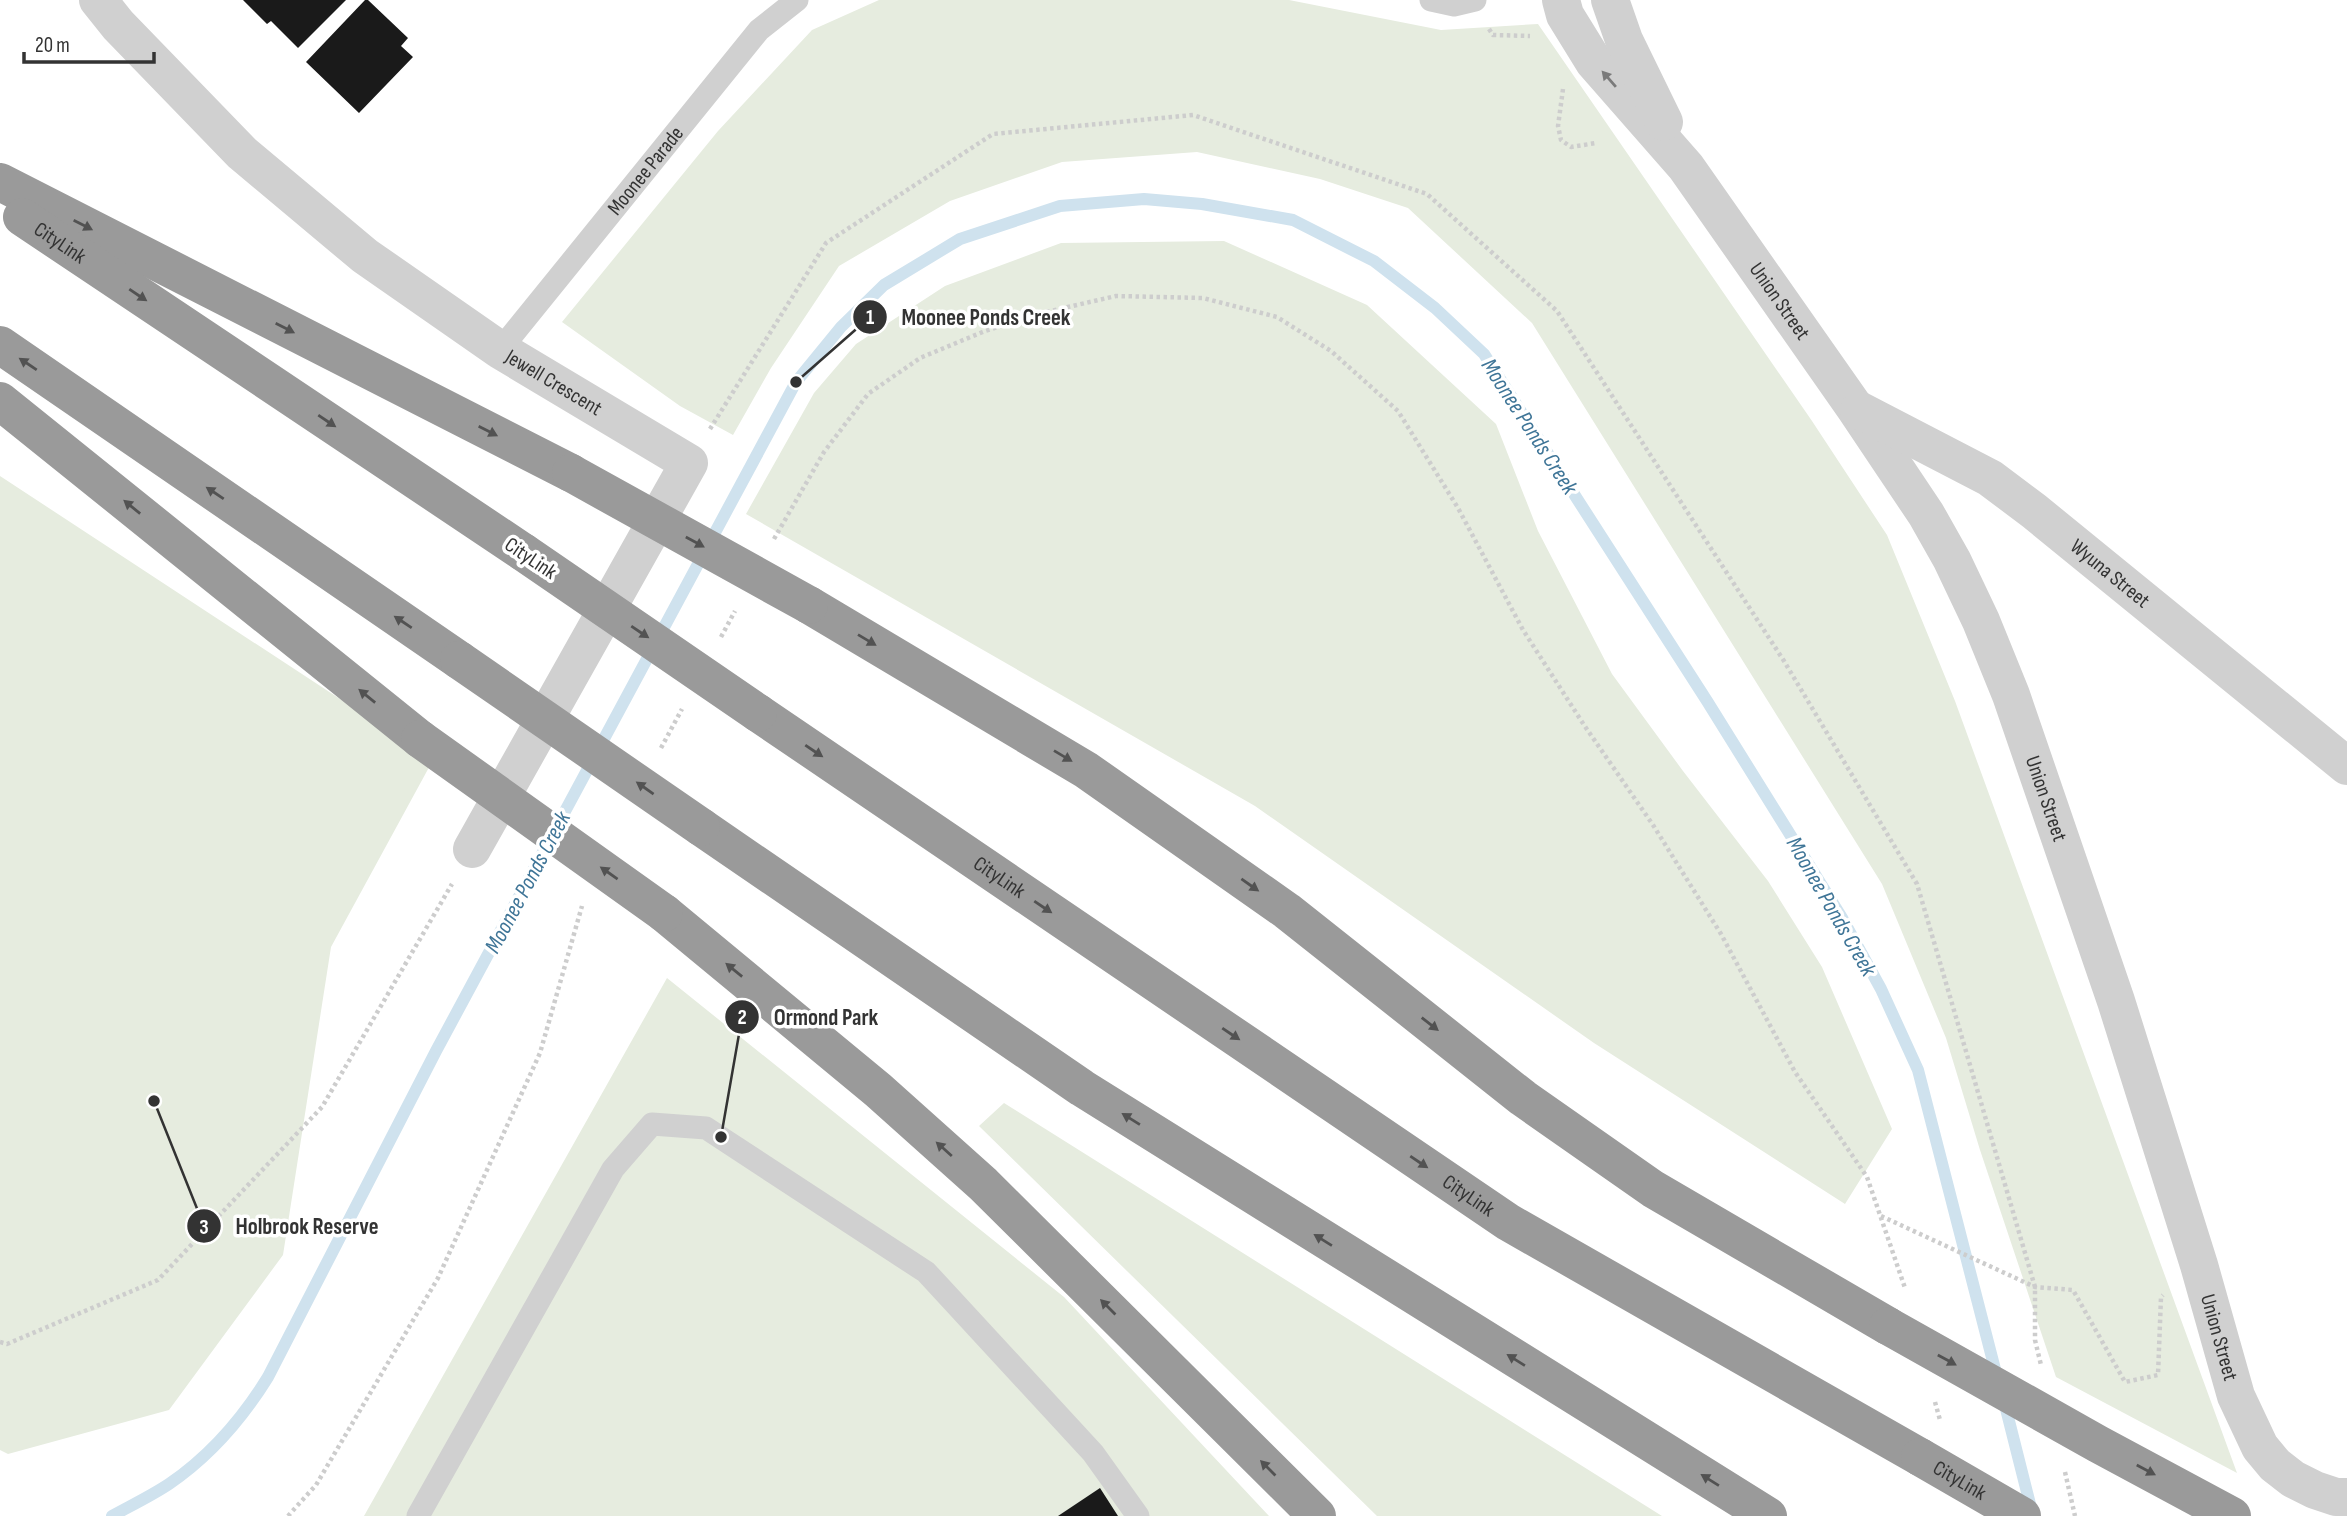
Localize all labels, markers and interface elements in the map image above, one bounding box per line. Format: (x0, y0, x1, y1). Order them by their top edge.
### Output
scale bar (24, 21, 154, 65)
text: 20 m (35, 33, 70, 58)
one-way arrow (1601, 70, 1617, 88)
street label: Moonee Parade (602, 121, 689, 220)
street label: CityLink (29, 217, 91, 269)
one-way arrow (73, 219, 93, 230)
street label: Union Street (1744, 258, 1815, 345)
one-way arrow (128, 288, 148, 301)
callout: Moonee Ponds Creek (852, 295, 1084, 339)
text: Moonee Ponds Creek (901, 304, 1071, 332)
text: 1 (866, 305, 874, 330)
one-way arrow (275, 322, 295, 334)
street label: Jewell Crescent (500, 344, 607, 421)
water label: Moonee Ponds Creek (1475, 353, 1584, 501)
one-way arrow (19, 357, 37, 371)
one-way arrow (318, 414, 336, 428)
one-way arrow (478, 425, 498, 437)
one-way arrow (206, 486, 224, 500)
one-way arrow (124, 500, 141, 515)
street label: CityLink (500, 532, 561, 585)
street label: Wyuna Street (2065, 534, 2155, 613)
one-way arrow (686, 536, 705, 548)
one-way arrow (394, 615, 412, 629)
one-way arrow (630, 625, 649, 638)
one-way arrow (858, 634, 877, 646)
one-way arrow (358, 688, 376, 703)
one-way arrow (805, 744, 823, 758)
one-way arrow (1053, 750, 1072, 763)
street label: Union Street (2020, 753, 2072, 845)
one-way arrow (636, 781, 654, 795)
water label: Moonee Ponds Creek (479, 806, 578, 958)
water label: Moonee Ponds Creek (1780, 832, 1883, 982)
street label: CityLink (969, 851, 1030, 904)
one-way arrow (600, 866, 618, 880)
one-way arrow (1241, 878, 1259, 892)
one-way arrow (1033, 900, 1053, 913)
one-way arrow (725, 962, 743, 977)
callout: Ormond Park (725, 995, 892, 1039)
text: Ormond Park (774, 1004, 879, 1032)
text: 2 (737, 1005, 747, 1030)
one-way arrow (1421, 1017, 1439, 1031)
one-way arrow (1221, 1028, 1241, 1041)
one-way arrow (1121, 1112, 1140, 1125)
one-way arrow (935, 1141, 953, 1157)
one-way arrow (1410, 1155, 1429, 1168)
street label: CityLink (1438, 1169, 1499, 1222)
callout: Holbrook Reserve (186, 1204, 393, 1248)
text: Holbrook Reserve (235, 1213, 379, 1241)
text: 3 (199, 1215, 209, 1240)
one-way arrow (1314, 1233, 1333, 1246)
street label: Union Street (2195, 1291, 2243, 1384)
one-way arrow (1100, 1299, 1116, 1316)
one-way arrow (1507, 1354, 1526, 1367)
one-way arrow (1938, 1354, 1957, 1366)
street label: CityLink (1928, 1455, 1991, 1506)
one-way arrow (1261, 1460, 1277, 1477)
one-way arrow (2136, 1464, 2156, 1476)
one-way arrow (1700, 1473, 1720, 1486)

